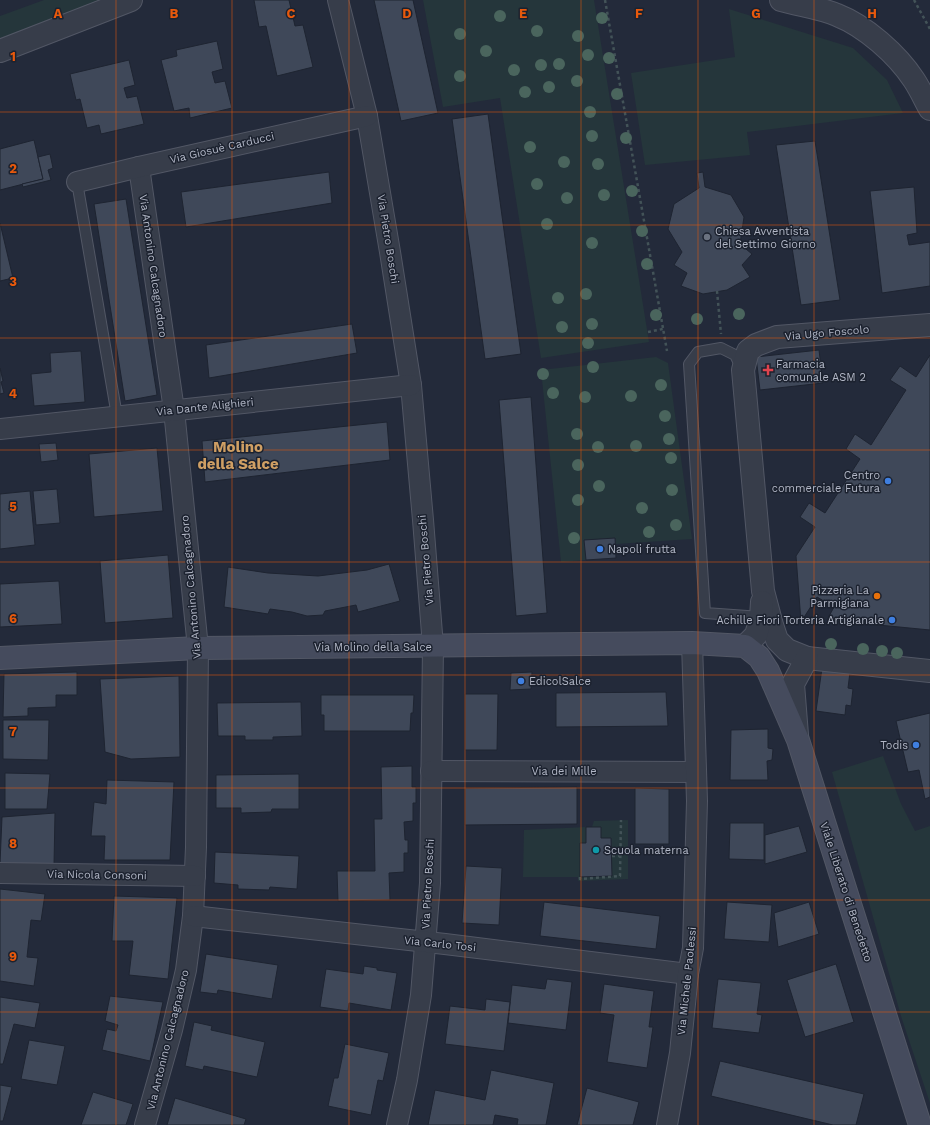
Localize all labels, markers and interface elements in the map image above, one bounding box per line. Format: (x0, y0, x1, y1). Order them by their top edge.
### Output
text: A (54, 6, 63, 21)
text: B (170, 6, 179, 21)
text: C (287, 6, 296, 21)
text: D (402, 6, 412, 21)
text: E (519, 6, 527, 21)
text: F (635, 6, 643, 21)
text: G (751, 6, 761, 21)
text: H (867, 6, 877, 21)
text: 1 (10, 49, 16, 64)
street label: Via Giosuè Carducci (168, 130, 276, 166)
text: 2 (9, 161, 17, 176)
street label: Via Pietro Boschi (375, 193, 401, 285)
street label: Via Antonino Calcagnadoro (137, 194, 169, 338)
place label: Chiesa Avventista del Settimo Giorno (715, 225, 816, 251)
marker: Chiesa Avventista del Settimo Giorno (702, 232, 712, 242)
text: 3 (9, 274, 17, 289)
street label: Via Ugo Foscolo (784, 323, 870, 343)
place label: Farmacia comunale ASM 2 (776, 358, 866, 384)
marker: Farmacia comunale ASM 2 (763, 365, 773, 375)
text: 4 (9, 386, 18, 401)
street label: Via Dante Alighieri (156, 395, 254, 419)
district label: Molino della Salce (197, 438, 279, 473)
place label: Centro commerciale Futura (772, 469, 880, 495)
marker: Centro commerciale Futura (883, 476, 893, 486)
text: 5 (9, 499, 17, 514)
street label: Via Pietro Boschi (416, 514, 436, 606)
street label: Via Antonino Calcagnadoro (178, 515, 204, 659)
place label: Napoli frutta (608, 543, 676, 556)
marker: Napoli frutta (595, 544, 605, 554)
place label: Pizzeria La Parmigiana (810, 584, 869, 610)
marker: Pizzeria La Parmigiana (872, 591, 882, 601)
text: 6 (9, 611, 17, 626)
place label: Achille Fiori Torteria Artigianale (716, 614, 884, 627)
marker: Achille Fiori Torteria Artigianale (887, 615, 897, 625)
street label: Via Molino della Salce (314, 641, 432, 654)
place label: EdicolSalce (529, 675, 591, 688)
marker: EdicolSalce (516, 676, 526, 686)
text: 7 (9, 724, 17, 739)
place label: Todis (880, 739, 908, 752)
marker: Todis (911, 740, 921, 750)
street label: Via dei Mille (531, 765, 597, 778)
street label: Viale Liberato di Benedetto (817, 820, 875, 964)
text: 8 (9, 836, 17, 851)
street label: Via Pietro Boschi (419, 838, 437, 929)
place label: Scuola materna (604, 844, 689, 857)
marker: Scuola materna (591, 845, 601, 855)
street label: Via Nicola Consoni (47, 868, 147, 882)
street label: Via Michele Paolessi (675, 926, 699, 1036)
street label: Via Carlo Tosi (403, 934, 477, 954)
text: 9 (9, 949, 17, 964)
street label: Via Antonino Calcagnadoro (144, 968, 192, 1112)

